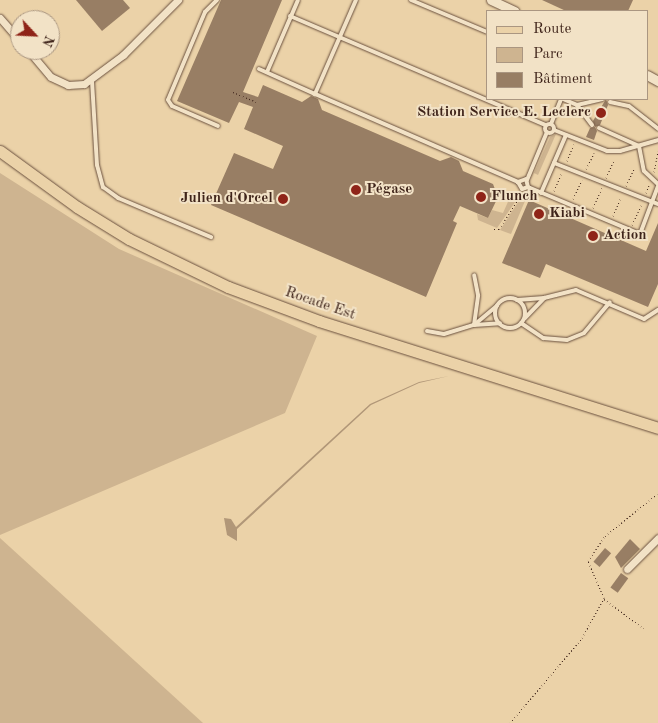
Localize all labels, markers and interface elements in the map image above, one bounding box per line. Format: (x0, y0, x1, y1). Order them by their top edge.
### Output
north arrow (10, 10, 60, 60)
legend (486, 10, 648, 100)
text: Route (533, 22, 571, 37)
text: N (39, 33, 56, 49)
text: Parc (533, 47, 563, 62)
text: Bâtiment (533, 72, 592, 87)
place label: Station Service E. Leclerc (417, 104, 591, 122)
marker: Station Service E. Leclerc (595, 107, 607, 119)
place label: Pégase (366, 181, 412, 199)
marker: Pégase (350, 184, 362, 196)
place label: Flunch (491, 188, 538, 206)
place label: Julien d'Orcel (180, 190, 273, 208)
marker: Flunch (475, 191, 487, 203)
marker: Julien d'Orcel (277, 193, 289, 205)
place label: Kiabi (549, 205, 585, 223)
marker: Kiabi (533, 208, 545, 220)
place label: Action (603, 227, 647, 245)
marker: Action (587, 230, 599, 242)
street label: Rocade Est (282, 284, 358, 324)

